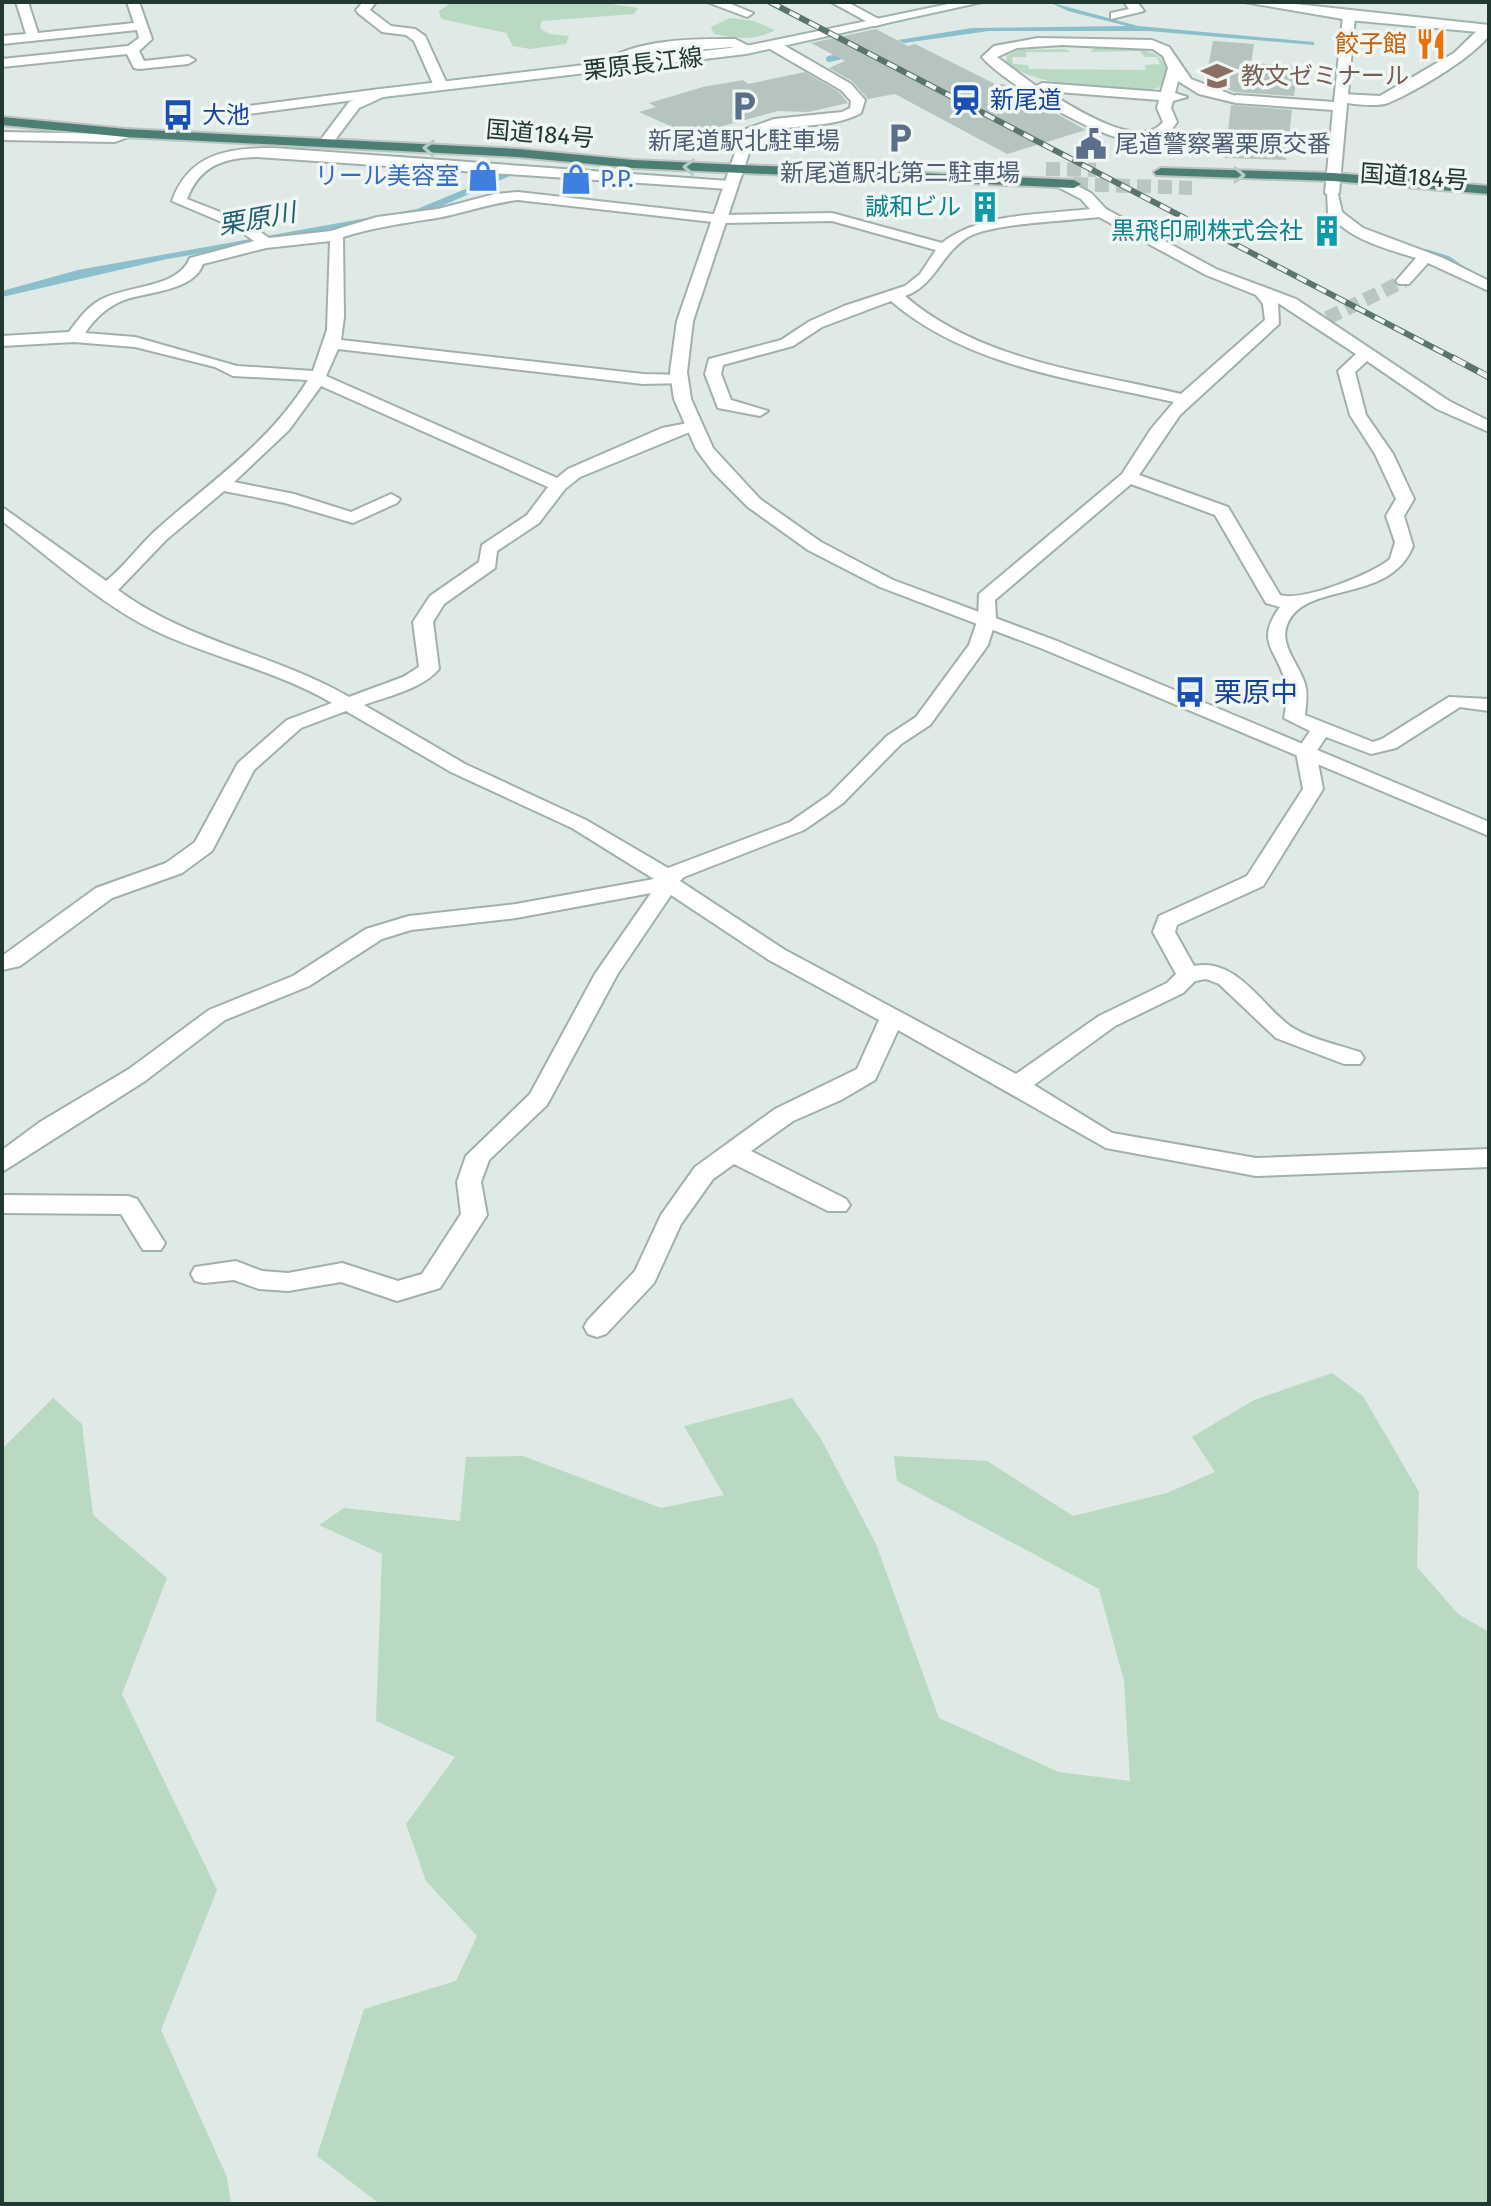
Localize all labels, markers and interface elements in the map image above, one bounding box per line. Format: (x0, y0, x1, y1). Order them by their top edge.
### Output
restaurant icon: 餃子館 (1414, 27, 1448, 61)
place label: 餃子館 (1335, 30, 1407, 58)
street label: 栗原長江線 (582, 43, 704, 85)
school or university icon: 教文ゼミナール (1200, 59, 1234, 93)
place label: 教文ゼミナール (1241, 62, 1409, 90)
station icon: 新尾道 (949, 83, 983, 117)
place label: 新尾道 (990, 86, 1062, 114)
parking icon: 新尾道駅北駐車場 (727, 89, 761, 123)
bus stop icon: 大池 (161, 98, 195, 132)
place label: 大池 (202, 101, 250, 129)
street label: 国道184号 (485, 115, 595, 153)
parking icon: 新尾道駅北第二駐車場 (883, 121, 917, 155)
place label: 新尾道駅北駐車場 (648, 127, 840, 155)
public building icon: 尾道警察署栗原交番 (1074, 127, 1108, 161)
place label: 尾道警察署栗原交番 (1115, 130, 1331, 158)
one-way arrow (422, 139, 435, 156)
one-way arrow (682, 158, 695, 175)
shop icon: リール美容室 (466, 159, 500, 193)
place label: 新尾道駅北第二駐車場 (780, 159, 1020, 187)
street label: 国道184号 (1359, 159, 1469, 195)
place label: リール美容室 (315, 162, 459, 190)
shop icon: P.P. (559, 162, 593, 196)
place label: P.P. (600, 165, 634, 193)
one-way arrow (1233, 166, 1246, 183)
building icon: 誠和ビル (968, 190, 1002, 224)
place label: 誠和ビル (865, 193, 961, 221)
water label: 栗原川 (216, 196, 301, 241)
building icon: 黒飛印刷株式会社 (1310, 214, 1344, 248)
place label: 黒飛印刷株式会社 (1111, 217, 1303, 245)
bus stop icon: 栗原中 (1173, 675, 1207, 709)
place label: 栗原中 (1214, 676, 1298, 709)

